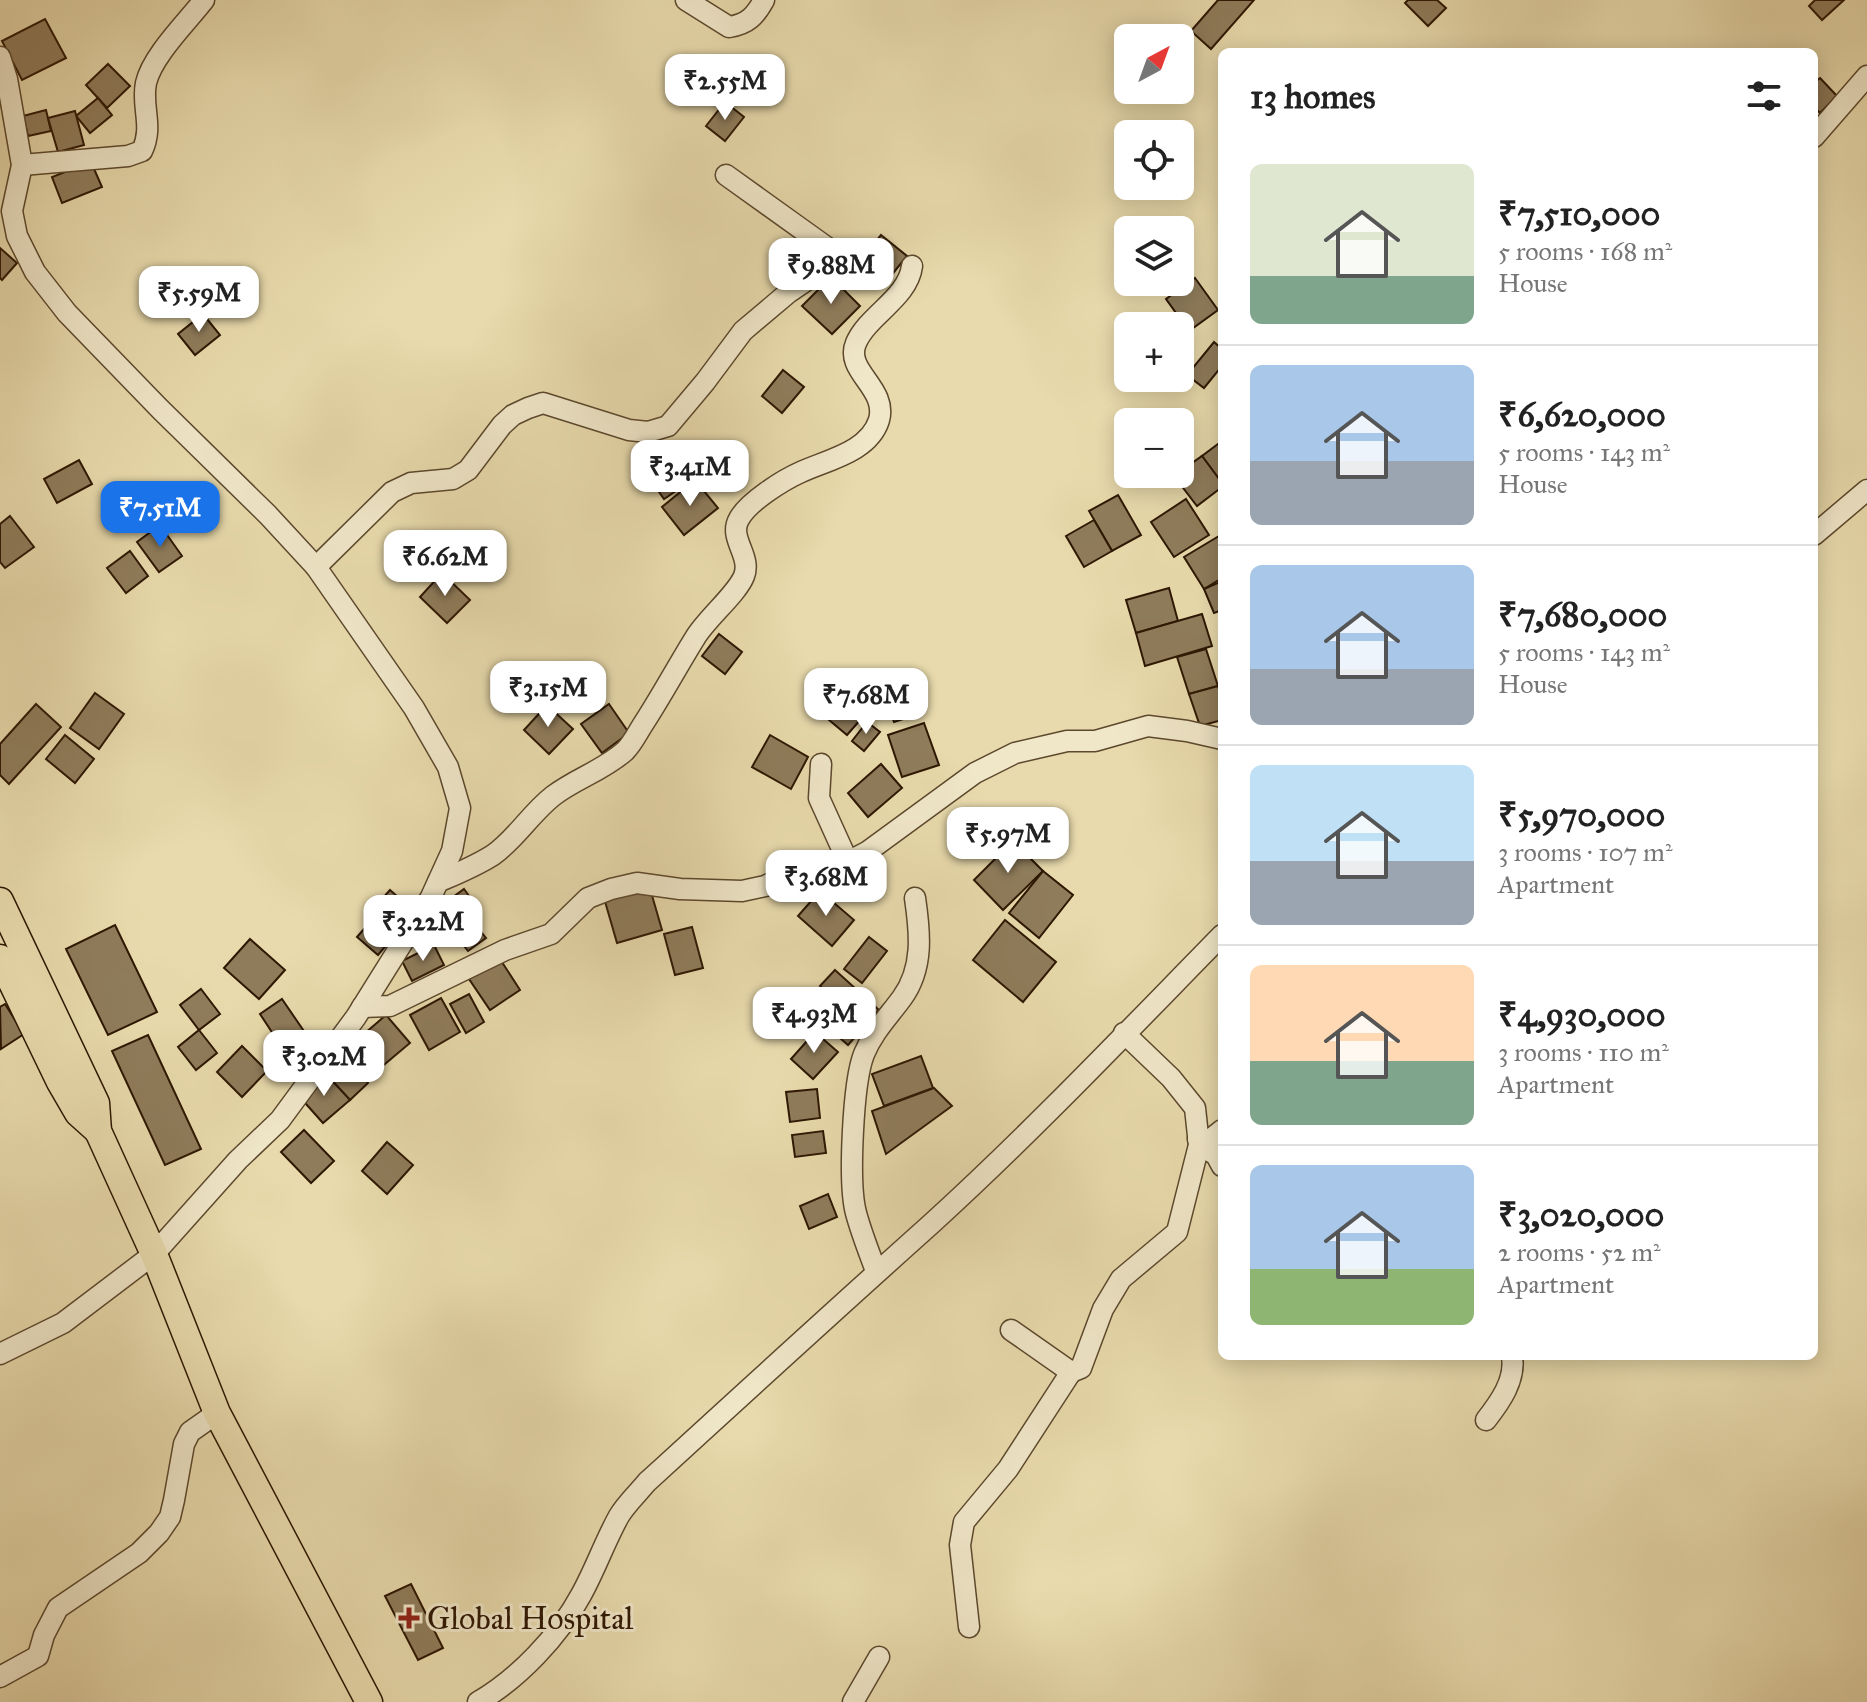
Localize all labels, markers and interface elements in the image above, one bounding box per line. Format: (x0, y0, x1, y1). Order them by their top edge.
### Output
north arrow (1114, 24, 1194, 104)
map controls (1114, 24, 1194, 488)
pin: ₹2.55M (660, 54, 790, 122)
text: ₹2.55M (683, 64, 767, 96)
icon: filters (1742, 74, 1786, 118)
text: 13 homes (1250, 76, 1375, 117)
button: locate (1114, 120, 1194, 200)
text: ₹7,510,000 (1498, 193, 1660, 234)
icon: home (1314, 196, 1410, 292)
button: layers (1114, 216, 1194, 296)
text: 5 rooms · 168 m² (1498, 235, 1672, 267)
pin: ₹9.88M (766, 238, 896, 306)
text: ₹9.88M (787, 248, 875, 280)
pin: ₹5.59M (134, 266, 264, 334)
text: House (1498, 267, 1568, 299)
text: ₹5.59M (157, 276, 241, 308)
button: + (1114, 312, 1194, 392)
text: ₹6,620,000 (1498, 394, 1666, 435)
icon: home (1314, 397, 1410, 493)
button: − (1114, 408, 1194, 488)
text: 5 rooms · 143 m² (1498, 436, 1670, 468)
pin: ₹3.41M (625, 440, 755, 508)
text: ₹3.41M (649, 450, 731, 482)
text: House (1498, 468, 1568, 500)
pin: ₹7.51M (95, 481, 225, 549)
text: ₹7.51M (119, 491, 201, 523)
pin: ₹6.62M (380, 530, 510, 598)
text: ₹6.62M (402, 540, 488, 572)
text: ₹7,680,000 (1498, 594, 1667, 635)
icon: home (1314, 597, 1410, 693)
text: 5 rooms · 143 m² (1498, 636, 1670, 668)
pin: ₹3.15M (483, 661, 613, 729)
pin: ₹7.68M (801, 668, 931, 736)
text: House (1498, 668, 1568, 700)
text: ₹3.15M (508, 671, 588, 703)
text: ₹7.68M (822, 678, 910, 710)
text: ₹5,970,000 (1498, 794, 1665, 835)
icon: home (1314, 797, 1410, 893)
pin: ₹5.97M (943, 807, 1073, 875)
text: ₹5.97M (965, 817, 1051, 849)
text: 3 rooms · 107 m² (1498, 836, 1673, 868)
pin: ₹3.68M (761, 850, 891, 918)
text: ₹3.68M (784, 860, 868, 892)
text: Apartment (1498, 868, 1614, 900)
pin: ₹3.22M (358, 895, 488, 963)
text: ₹3.22M (381, 905, 465, 937)
pin: ₹4.93M (749, 987, 879, 1055)
text: ₹4,930,000 (1498, 994, 1666, 1035)
text: ₹4.93M (771, 997, 857, 1029)
icon: home (1314, 997, 1410, 1093)
pin: ₹3.02M (259, 1030, 389, 1098)
text: 3 rooms · 110 m² (1498, 1036, 1669, 1068)
text: ₹3.02M (281, 1040, 367, 1072)
text: Apartment (1498, 1068, 1614, 1100)
text: ₹3,020,000 (1498, 1194, 1664, 1235)
icon: home (1314, 1197, 1410, 1293)
text: 2 rooms · 52 m² (1498, 1236, 1661, 1268)
text: Apartment (1498, 1268, 1614, 1300)
place label: Global Hospital (427, 1599, 634, 1638)
marker: Global Hospital (398, 1607, 420, 1629)

